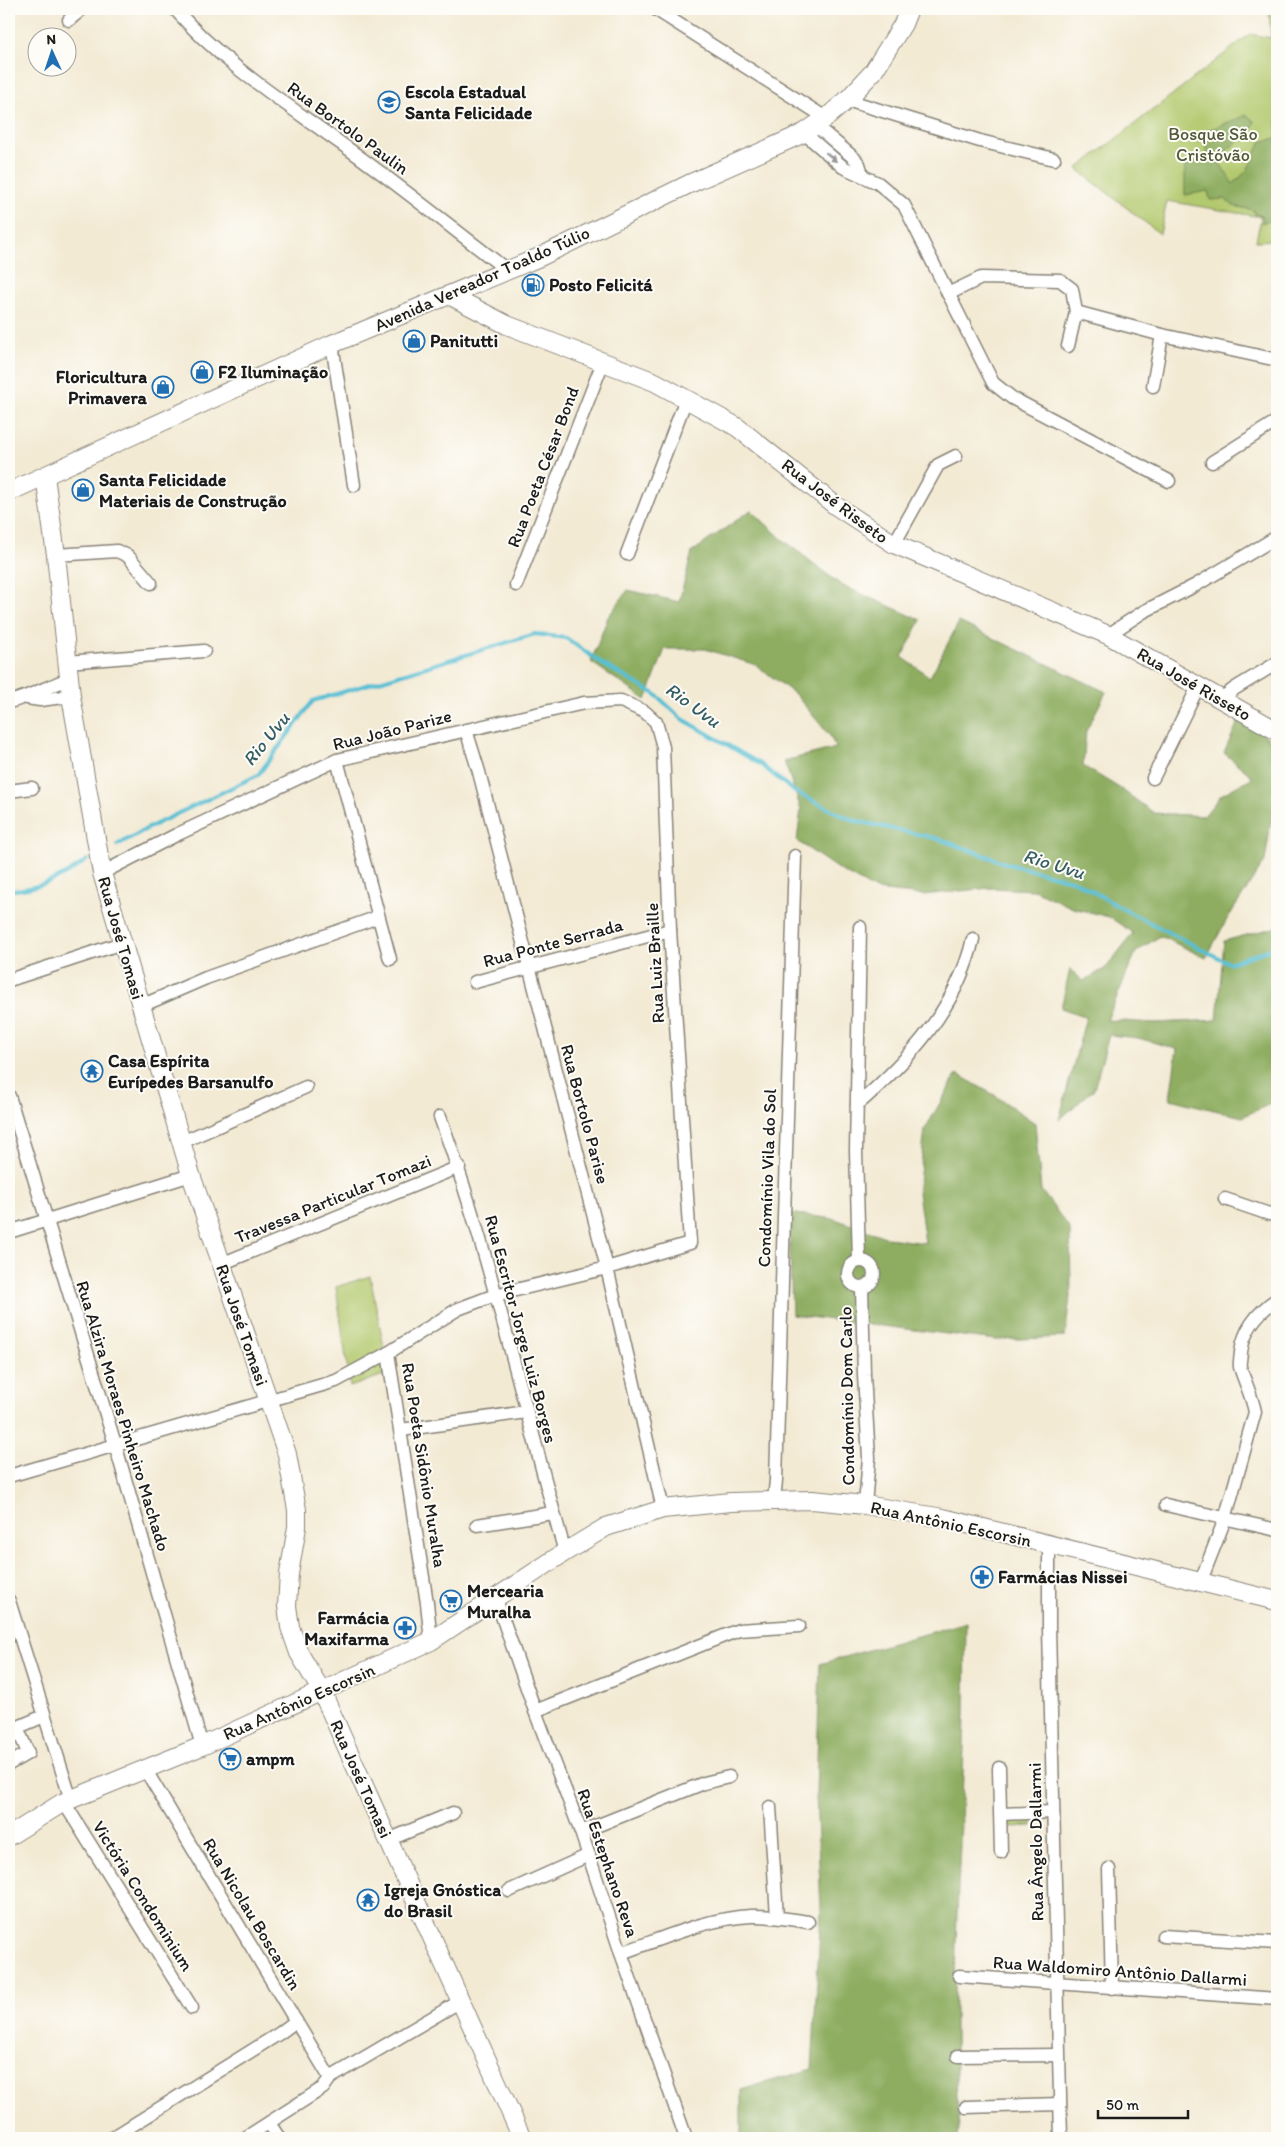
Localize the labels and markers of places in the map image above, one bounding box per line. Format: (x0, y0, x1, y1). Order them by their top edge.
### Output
place label: Escola Estadual Santa Felicidade (405, 81, 533, 124)
school or university icon: Escola Estadual Santa Felicidade (377, 90, 401, 114)
fuel station icon: Posto Felicitá (521, 273, 545, 297)
place label: Posto Felicitá (549, 274, 653, 296)
shop icon: Panitutti (402, 329, 426, 353)
place label: Panitutti (430, 330, 498, 352)
shop icon: F2 Iluminação (190, 360, 214, 384)
place label: F2 Iluminação (218, 361, 328, 383)
place label: Floricultura Primavera (56, 366, 148, 409)
shop icon: Floricultura Primavera (151, 375, 175, 399)
place label: Santa Felicidade Materiais de Construção (99, 469, 287, 512)
shop icon: Santa Felicidade Materiais de Construção (71, 478, 95, 502)
place label: Casa Espírita Eurípedes Barsanulfo (108, 1050, 274, 1093)
temple icon: Casa Espírita Eurípedes Barsanulfo (80, 1059, 104, 1083)
pharmacy icon: Farmácias Nissei (970, 1565, 994, 1589)
place label: Farmácias Nissei (998, 1566, 1127, 1588)
place label: Mercearia Muralha (467, 1580, 544, 1623)
supermarket icon: Mercearia Muralha (439, 1589, 463, 1613)
place label: Farmácia Maxifarma (304, 1607, 390, 1650)
pharmacy icon: Farmácia Maxifarma (393, 1616, 417, 1640)
supermarket icon: ampm (218, 1747, 242, 1771)
place label: ampm (246, 1748, 295, 1770)
place label: Igreja Gnóstica do Brasil (384, 1879, 501, 1922)
temple icon: Igreja Gnóstica do Brasil (356, 1888, 380, 1912)

